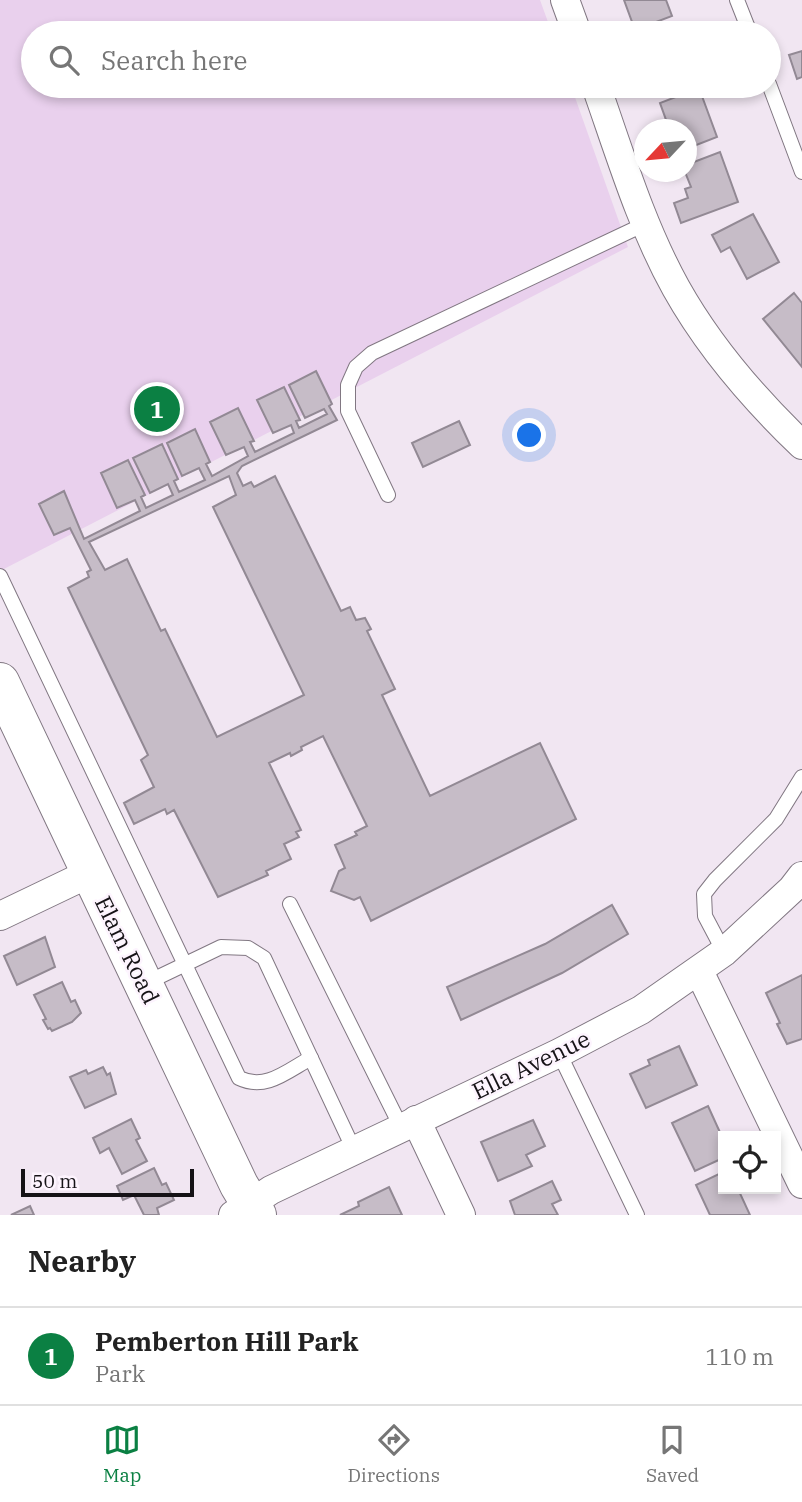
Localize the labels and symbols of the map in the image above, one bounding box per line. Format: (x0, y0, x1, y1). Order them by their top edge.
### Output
north arrow (634, 119, 697, 182)
pin: 1 (134, 383, 180, 435)
your location (512, 418, 546, 452)
street label: Elam Road (89, 891, 167, 1008)
street label: Ella Avenue (467, 1023, 594, 1105)
scale bar (21, 1166, 194, 1198)

